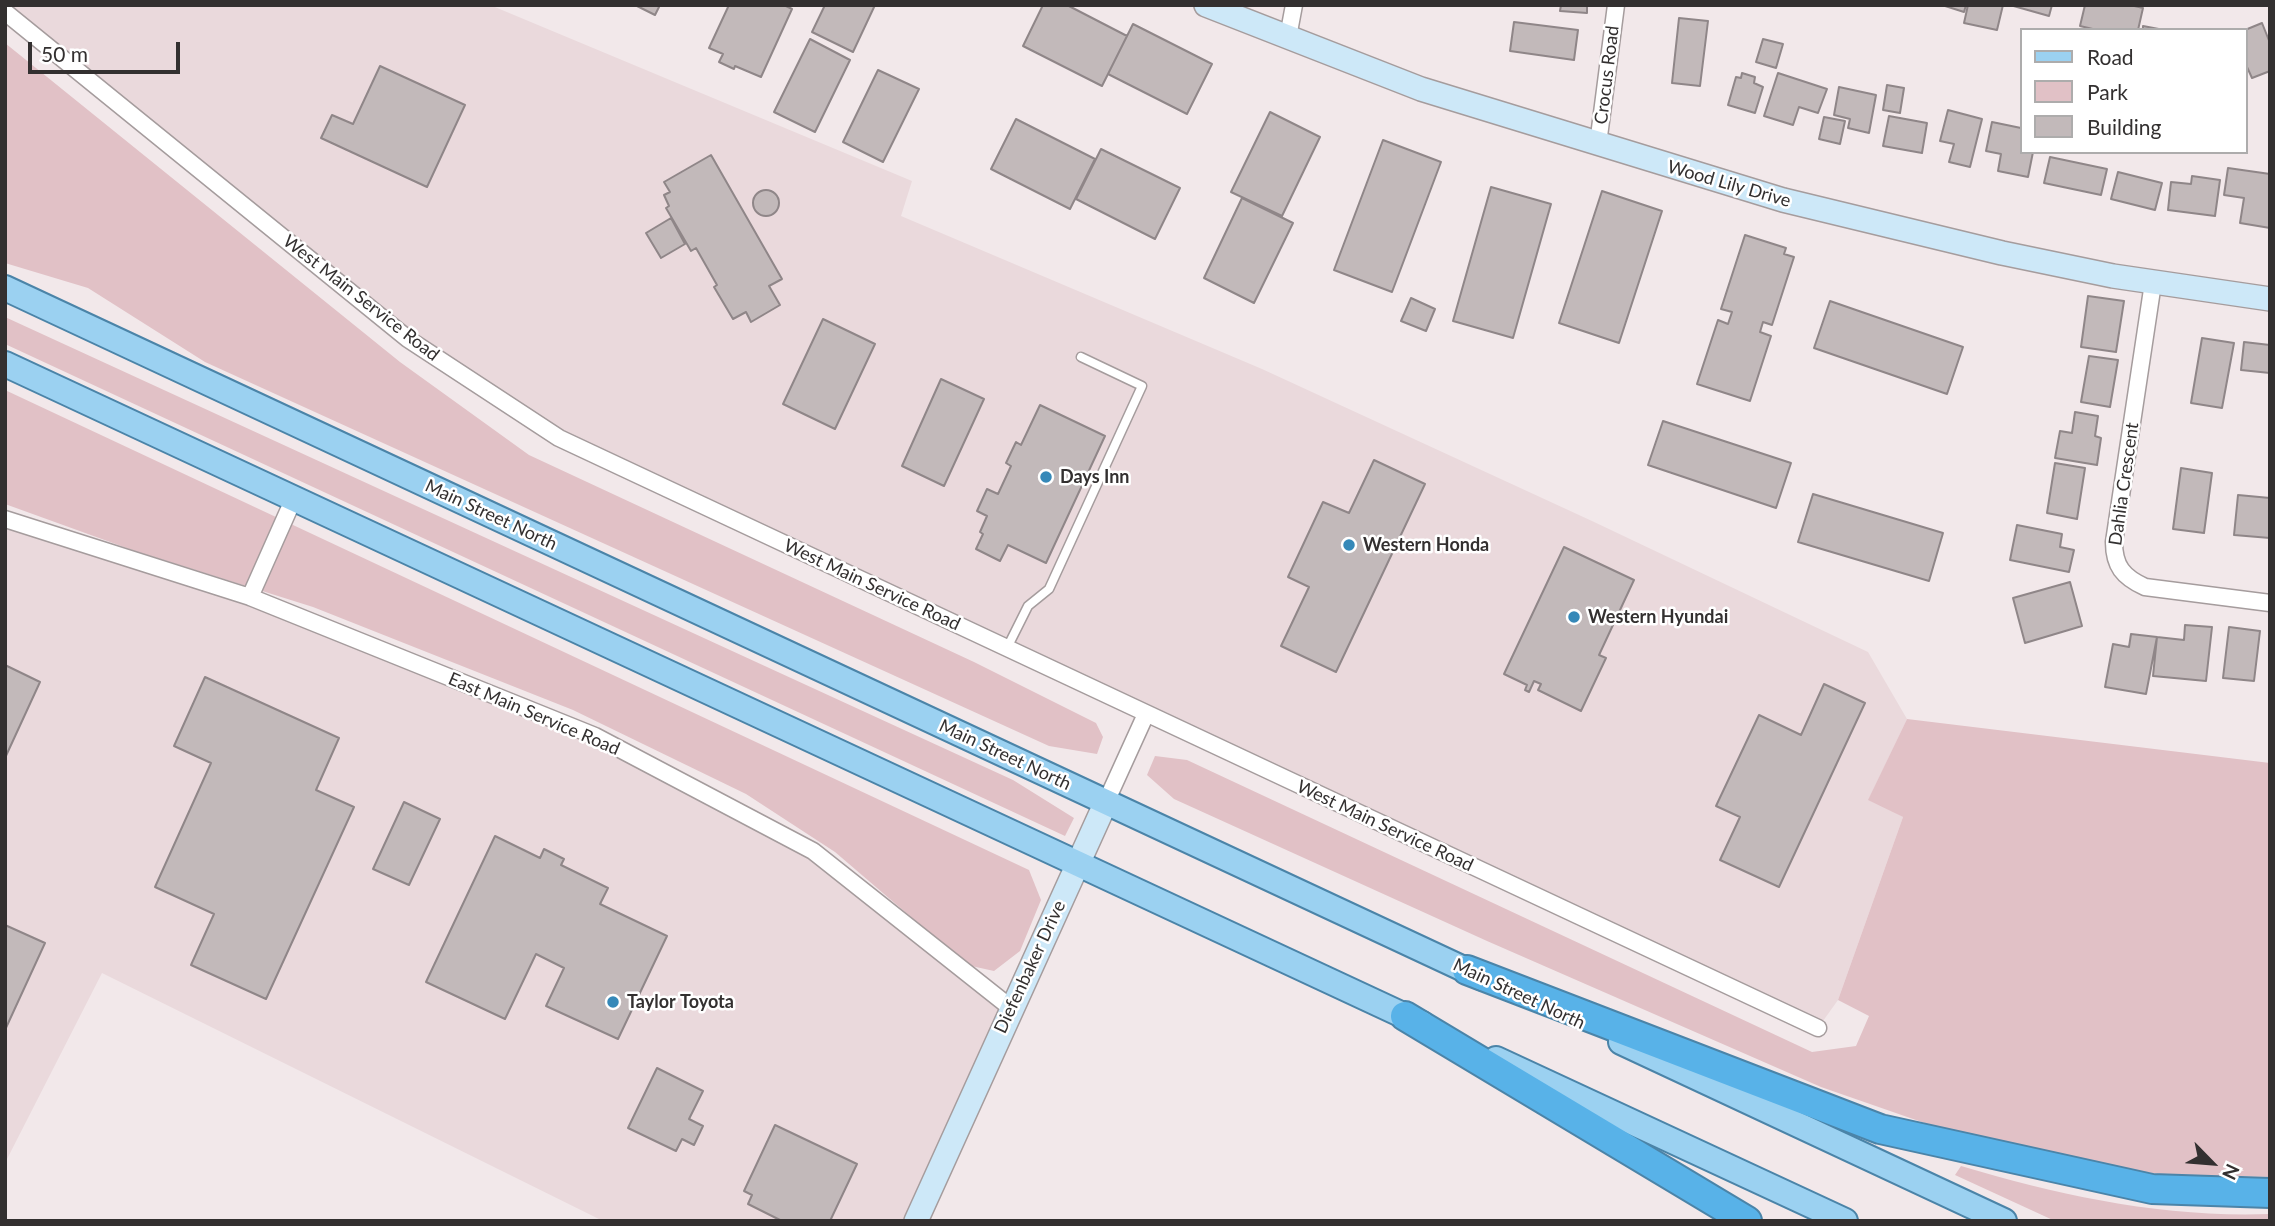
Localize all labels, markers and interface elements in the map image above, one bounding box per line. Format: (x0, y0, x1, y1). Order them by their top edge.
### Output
street label: Crocus Road (1590, 24, 1624, 126)
scale bar (32, 28, 184, 72)
legend (2020, 28, 2247, 154)
text: 50 m (41, 41, 88, 66)
text: Road (2087, 44, 2134, 69)
text: Park (2087, 79, 2128, 104)
text: Building (2087, 114, 2162, 139)
street label: Wood Lily Drive (1665, 156, 1793, 212)
street label: West Main Service Road (279, 230, 443, 366)
street label: Dahlia Crescent (2105, 421, 2143, 547)
place label: Days Inn (1060, 466, 1129, 488)
marker: Days Inn (1038, 469, 1054, 485)
street label: Main Street North (422, 475, 560, 555)
place label: Western Honda (1363, 534, 1489, 556)
street label: West Main Service Road (780, 535, 964, 635)
marker: Western Honda (1341, 537, 1357, 553)
place label: Western Hyundai (1588, 606, 1728, 628)
marker: Western Hyundai (1566, 609, 1582, 625)
street label: East Main Service Road (445, 668, 623, 760)
street label: Main Street North (936, 715, 1074, 795)
street label: West Main Service Road (1293, 776, 1477, 876)
street label: Diefenbaker Drive (990, 897, 1070, 1037)
street label: Main Street North (1450, 954, 1588, 1034)
place label: Taylor Toyota (627, 991, 734, 1013)
marker: Taylor Toyota (605, 994, 621, 1010)
north arrow (2177, 1128, 2247, 1198)
text: N (2218, 1161, 2245, 1184)

